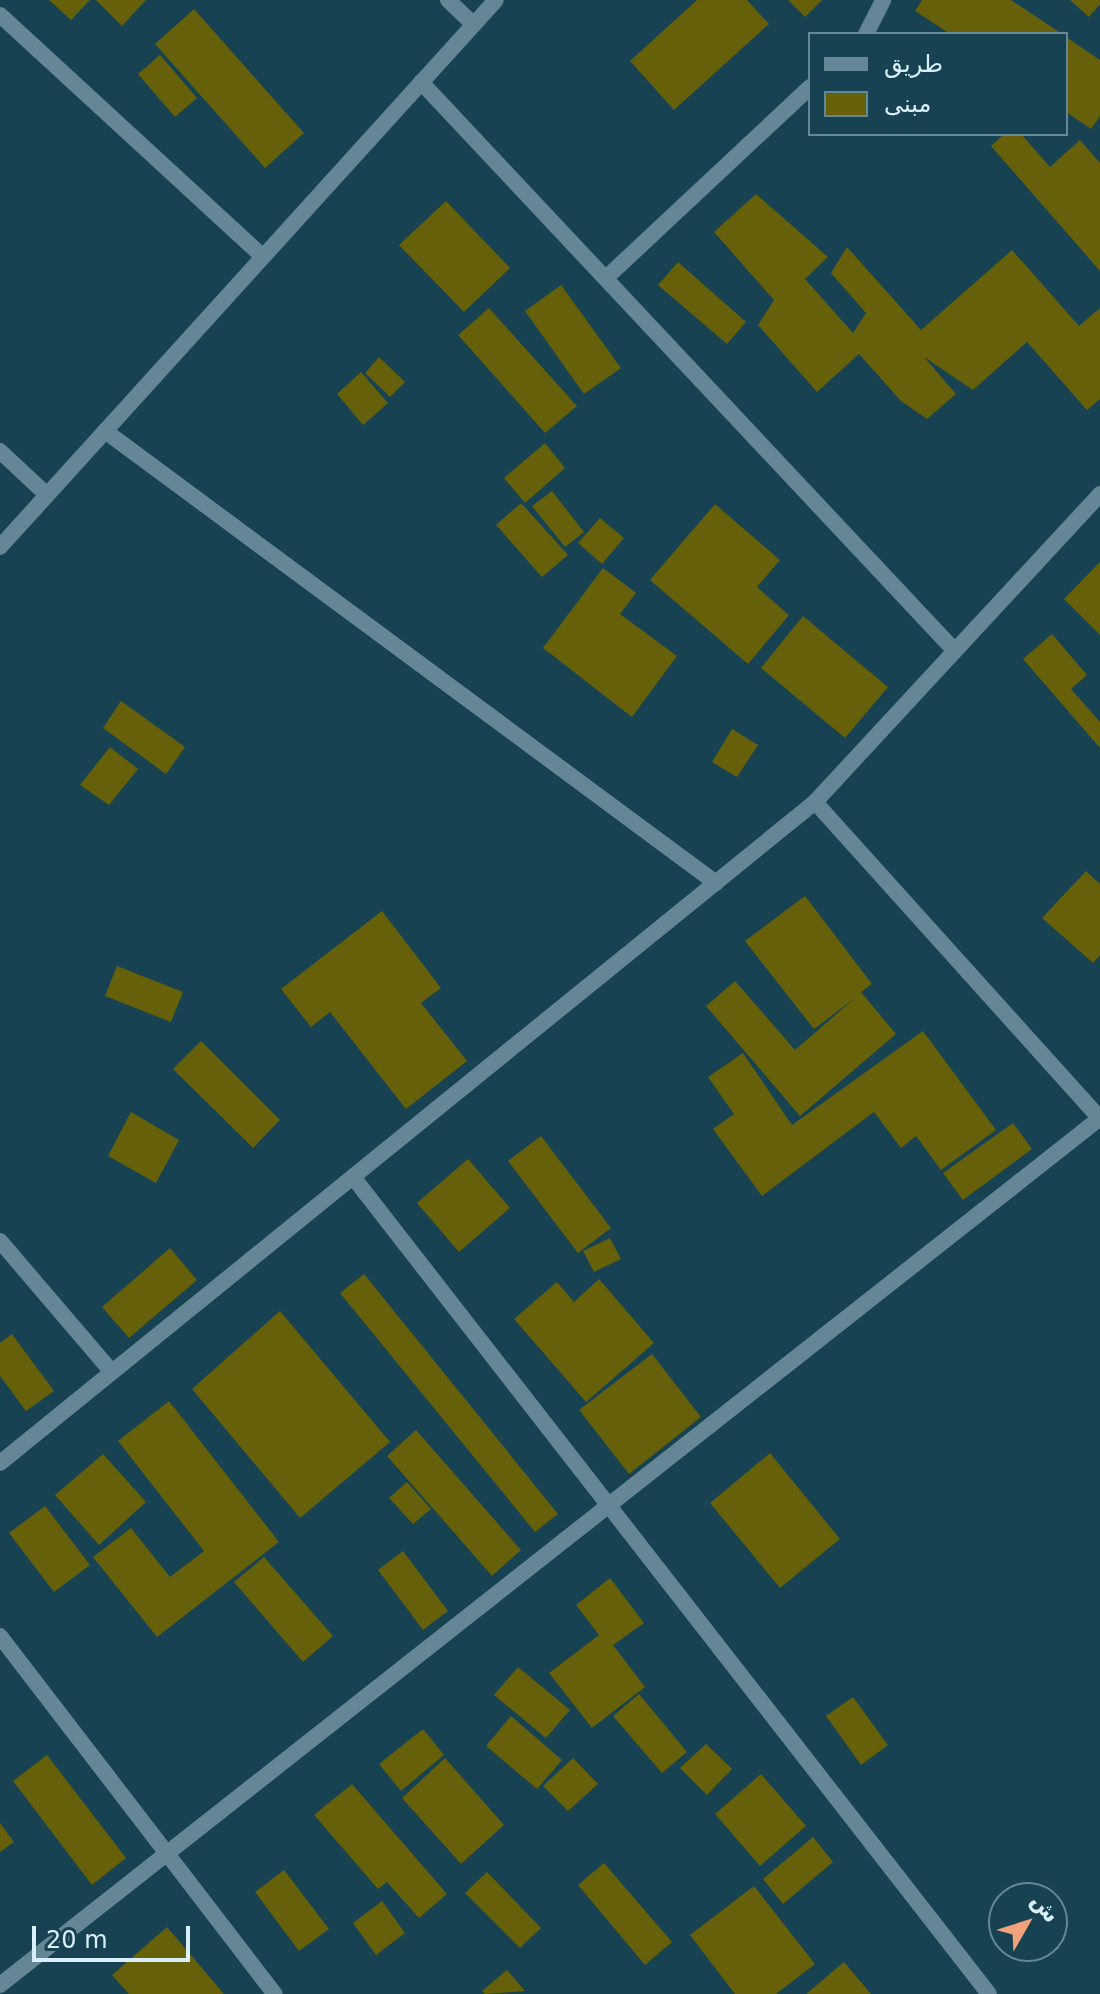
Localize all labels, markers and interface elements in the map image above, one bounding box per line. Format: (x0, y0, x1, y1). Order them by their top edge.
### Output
legend (808, 32, 1068, 136)
text: طريق (884, 50, 943, 78)
text: مبنى (884, 90, 931, 118)
north arrow (988, 1882, 1068, 1962)
text: ش (1026, 1888, 1065, 1927)
scale bar (36, 1910, 194, 1960)
text: 20 m (46, 1926, 108, 1954)

